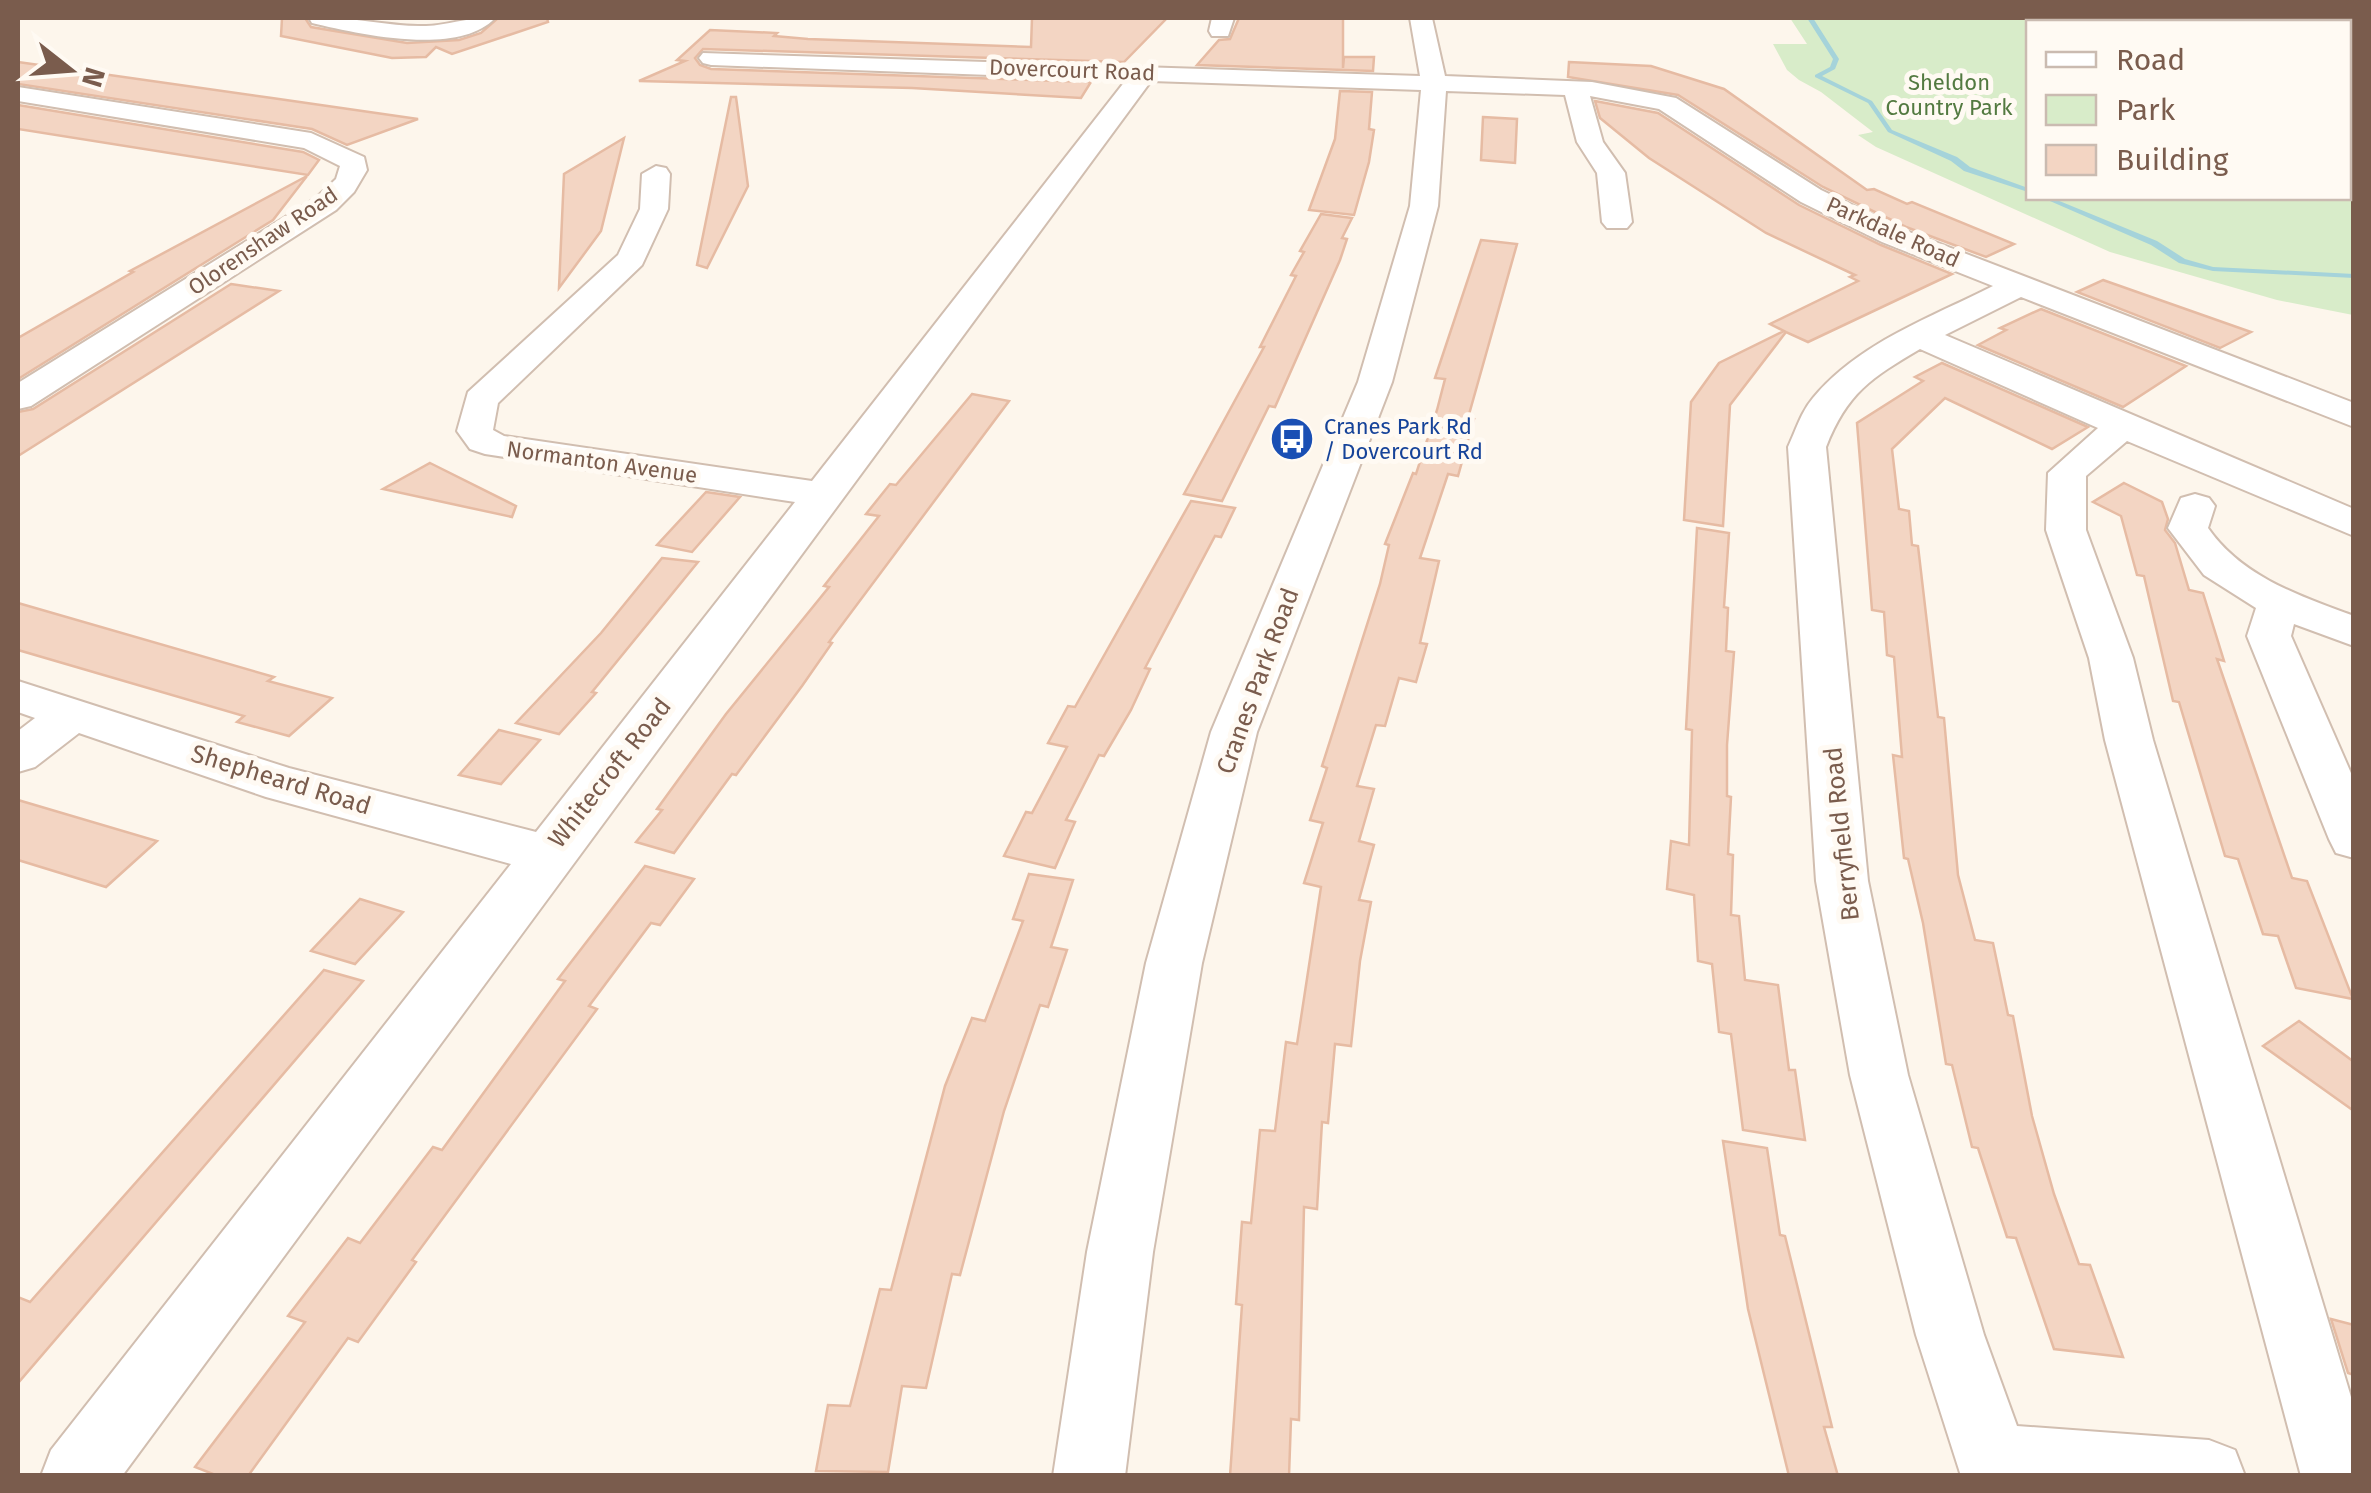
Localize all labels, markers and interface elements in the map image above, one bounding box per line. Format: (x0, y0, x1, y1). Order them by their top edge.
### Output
north arrow (20, 20, 120, 120)
legend (2026, 20, 2351, 200)
text: Road (2116, 42, 2185, 78)
street label: Dovercourt Road (988, 54, 1156, 86)
text: N (75, 63, 112, 91)
park label: Sheldon Country Park (1886, 69, 2013, 121)
text: Park (2116, 92, 2176, 128)
text: Building (2116, 142, 2229, 178)
street label: Olorenshaw Road (183, 181, 343, 301)
street label: Parkdale Road (1822, 191, 1964, 273)
place label: Cranes Park Rd / Dovercourt Rd (1324, 413, 1483, 465)
bus stop icon: Cranes Park Rd / Dovercourt Rd (1269, 416, 1315, 462)
street label: Normanton Avenue (505, 435, 699, 489)
street label: Cranes Park Road (1210, 584, 1306, 778)
street label: Whitecroft Road (542, 692, 678, 854)
street label: Shepheard Road (187, 738, 375, 822)
street label: Berryfield Road (1818, 745, 1866, 923)

